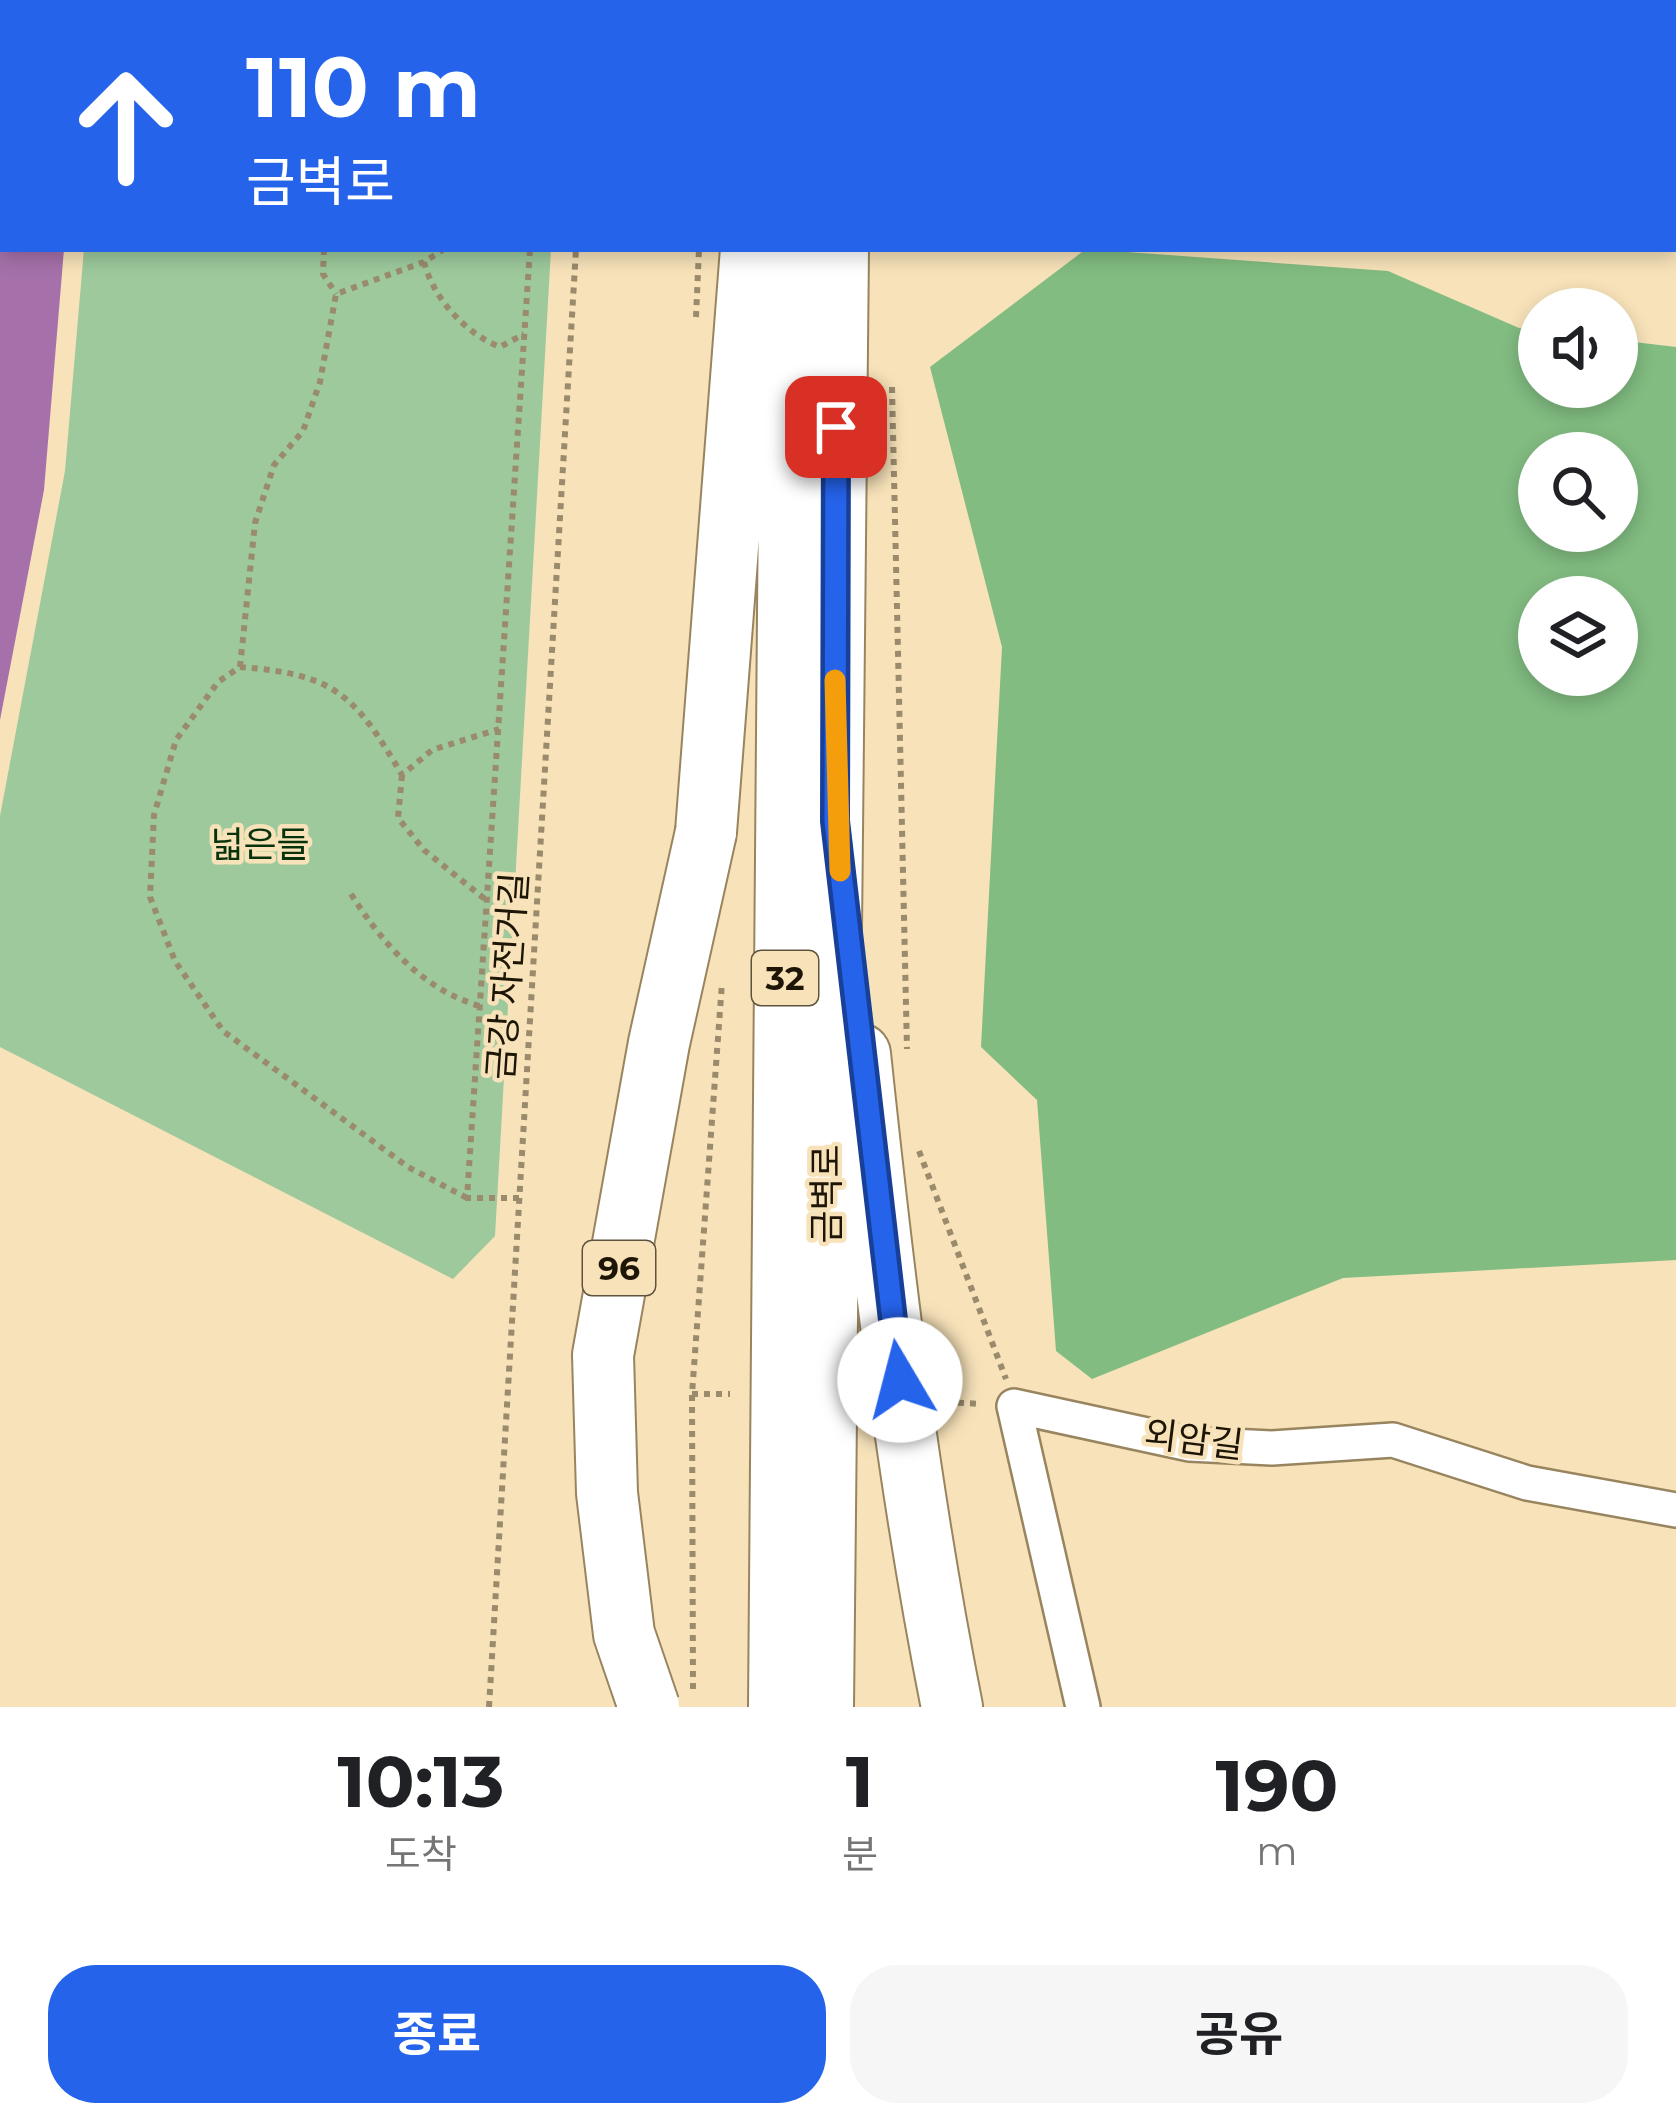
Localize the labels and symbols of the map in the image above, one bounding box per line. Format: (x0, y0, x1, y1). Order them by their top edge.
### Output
pin (785, 376, 887, 478)
park label: 넓은들 (210, 822, 310, 866)
street label: 금강 자전거길 (478, 871, 536, 1081)
road number: 32 (752, 951, 818, 1005)
street label: 금벽로 (804, 1144, 848, 1244)
road number: 96 (583, 1241, 655, 1295)
position arrow (837, 1317, 963, 1443)
street label: 외암길 (1142, 1411, 1246, 1467)

